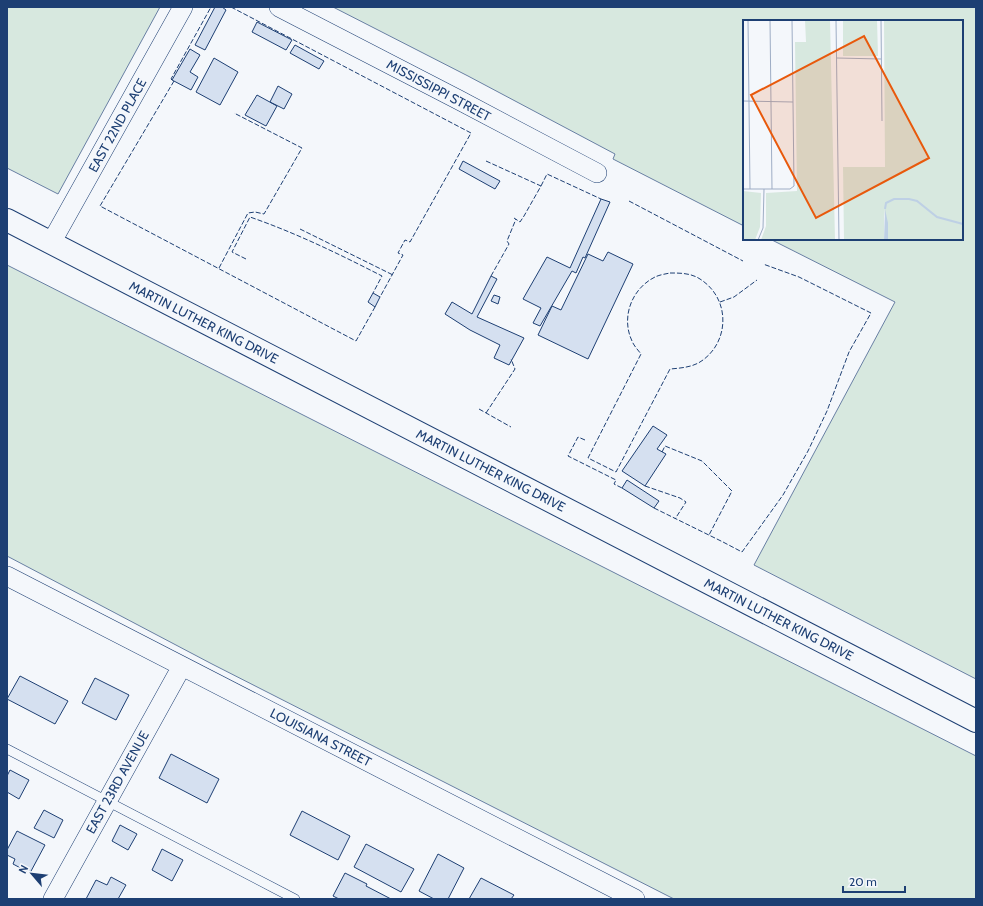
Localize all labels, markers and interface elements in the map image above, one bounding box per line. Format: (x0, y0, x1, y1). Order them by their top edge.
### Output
inset map (743, 20, 963, 240)
street label: MISSISSIPPI STREET (384, 56, 494, 124)
street label: EAST 22ND PLACE (85, 75, 149, 175)
street label: MARTIN LUTHER KING DRIVE (127, 277, 281, 367)
street label: MARTIN LUTHER KING DRIVE (414, 425, 568, 515)
street label: MARTIN LUTHER KING DRIVE (702, 574, 856, 664)
street label: LOUISIANA STREET (268, 705, 374, 769)
street label: EAST 23RD AVENUE (82, 728, 152, 836)
north arrow (12, 854, 52, 894)
text: N (15, 863, 31, 876)
scale bar (843, 868, 905, 894)
text: 20 m (849, 874, 877, 889)

